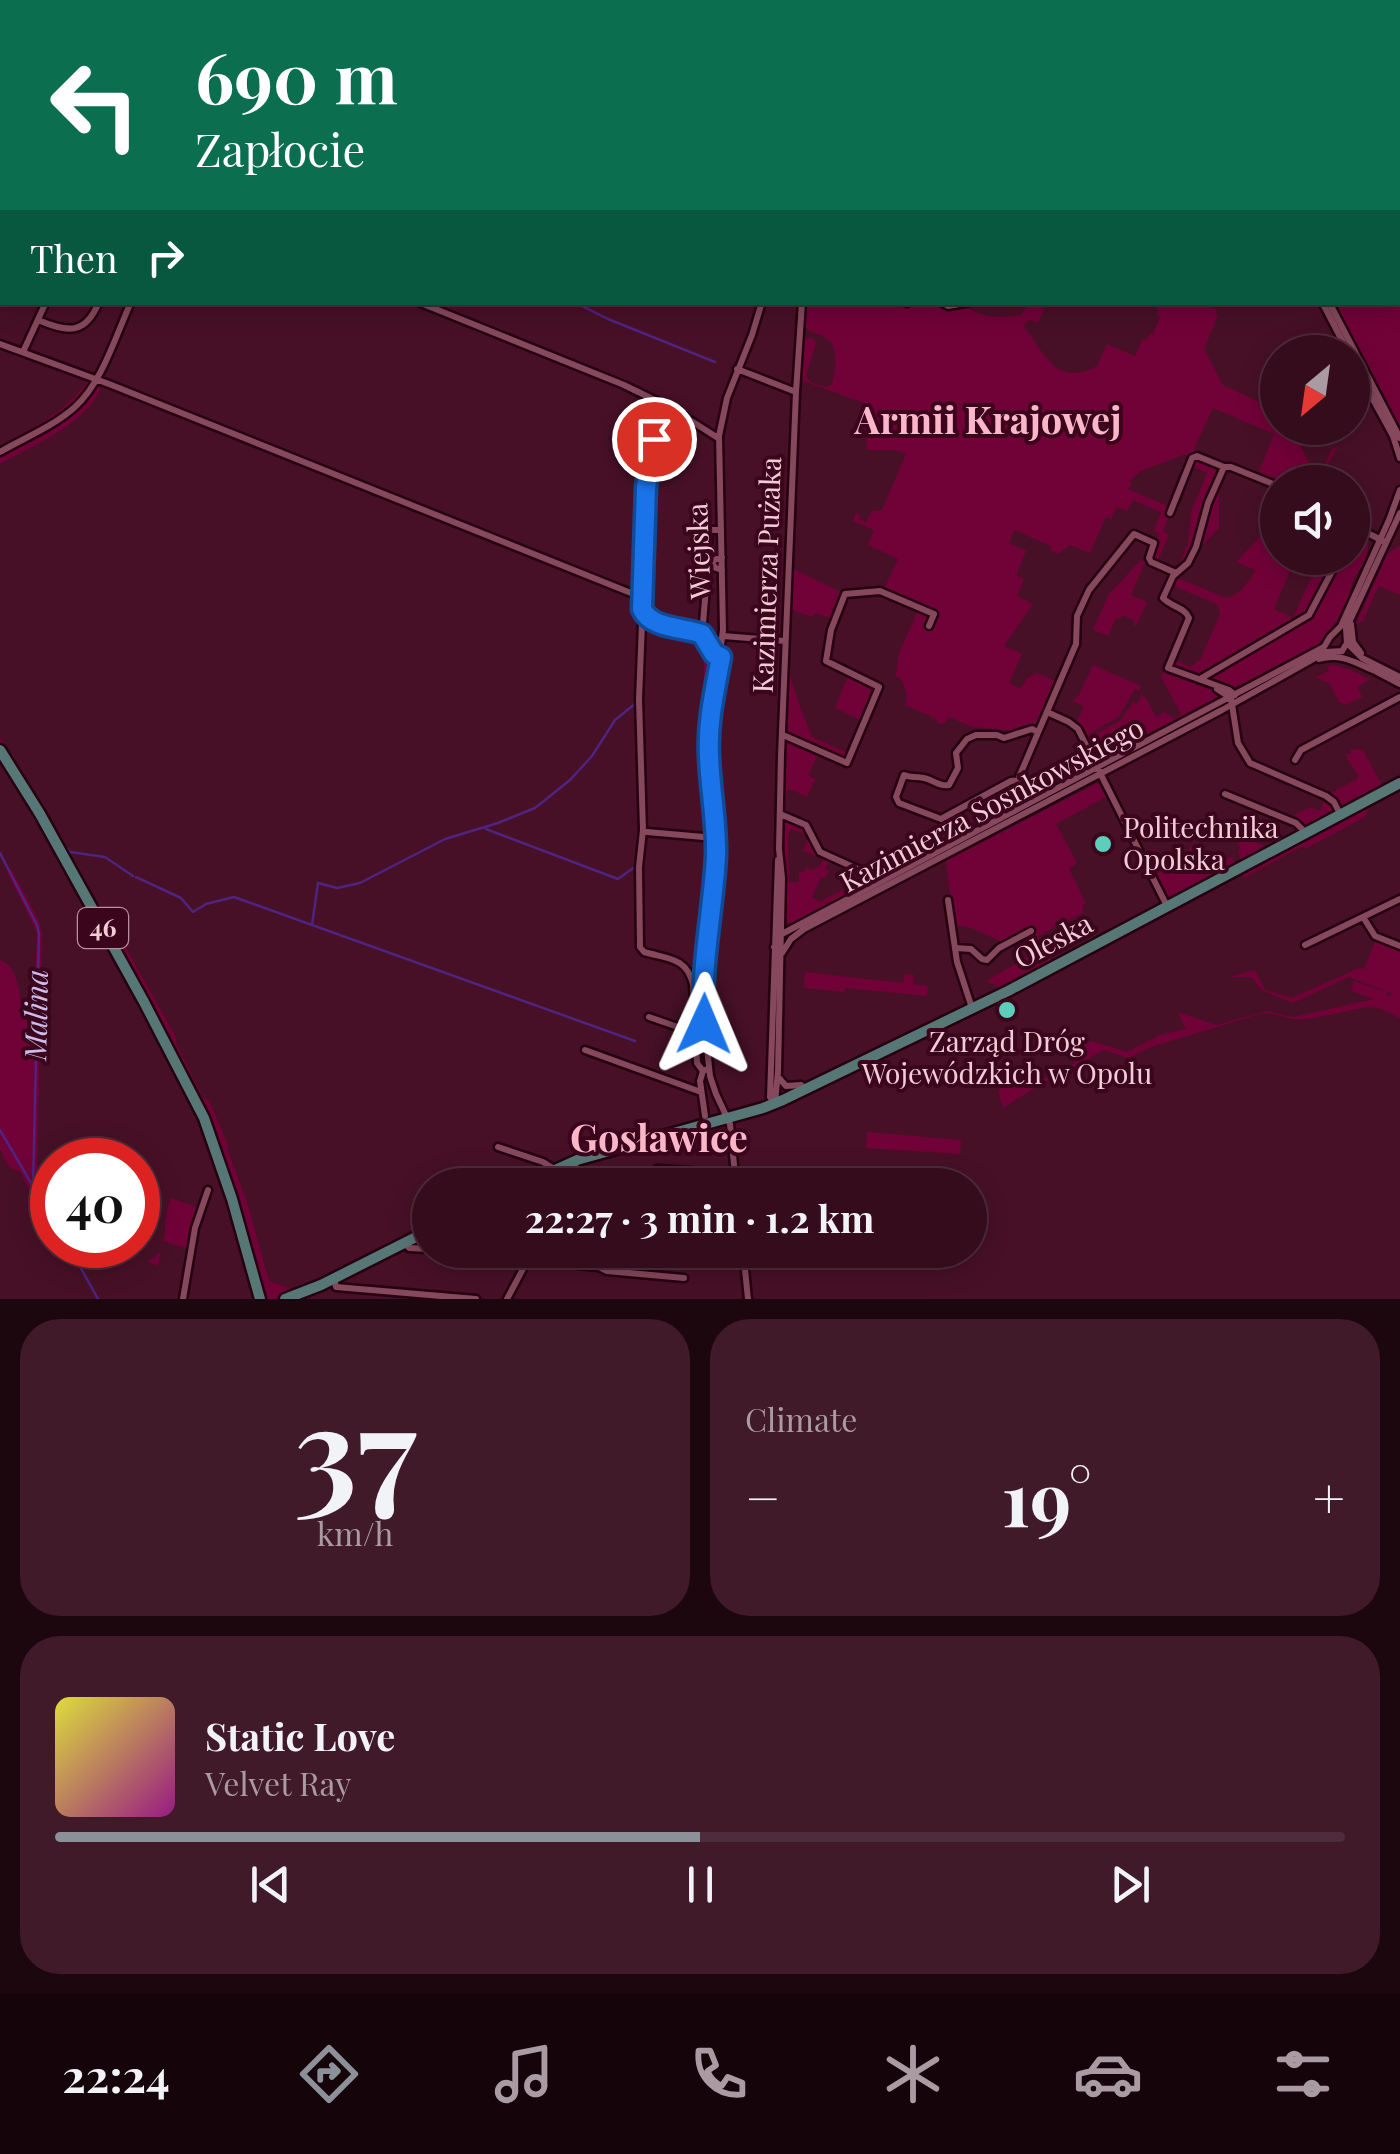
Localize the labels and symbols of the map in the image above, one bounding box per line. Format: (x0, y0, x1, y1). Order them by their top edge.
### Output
north arrow (1260, 335, 1370, 445)
district label: Armii Krajowej (854, 393, 1121, 444)
pin (612, 397, 697, 482)
street label: Kazimierza Pużaka (743, 456, 788, 694)
street label: Wiejska (677, 502, 718, 601)
street label: Kazimierza Sosnkowskiego (833, 708, 1149, 899)
place label: Politechnika Opolska (1123, 808, 1279, 877)
marker: Politechnika Opolska (1092, 833, 1114, 855)
street label: Oleska (1007, 904, 1098, 976)
road number: 46 (78, 908, 128, 948)
water label: Malina (14, 969, 56, 1063)
position arrow (652, 972, 756, 1076)
marker: Zarząd Dróg Wojewódzkich w Opolu (996, 999, 1018, 1021)
place label: Zarząd Dróg Wojewódzkich w Opolu (861, 1022, 1152, 1091)
district label: Gosławice (570, 1111, 748, 1162)
speed limit sign: 40 (30, 1138, 160, 1268)

